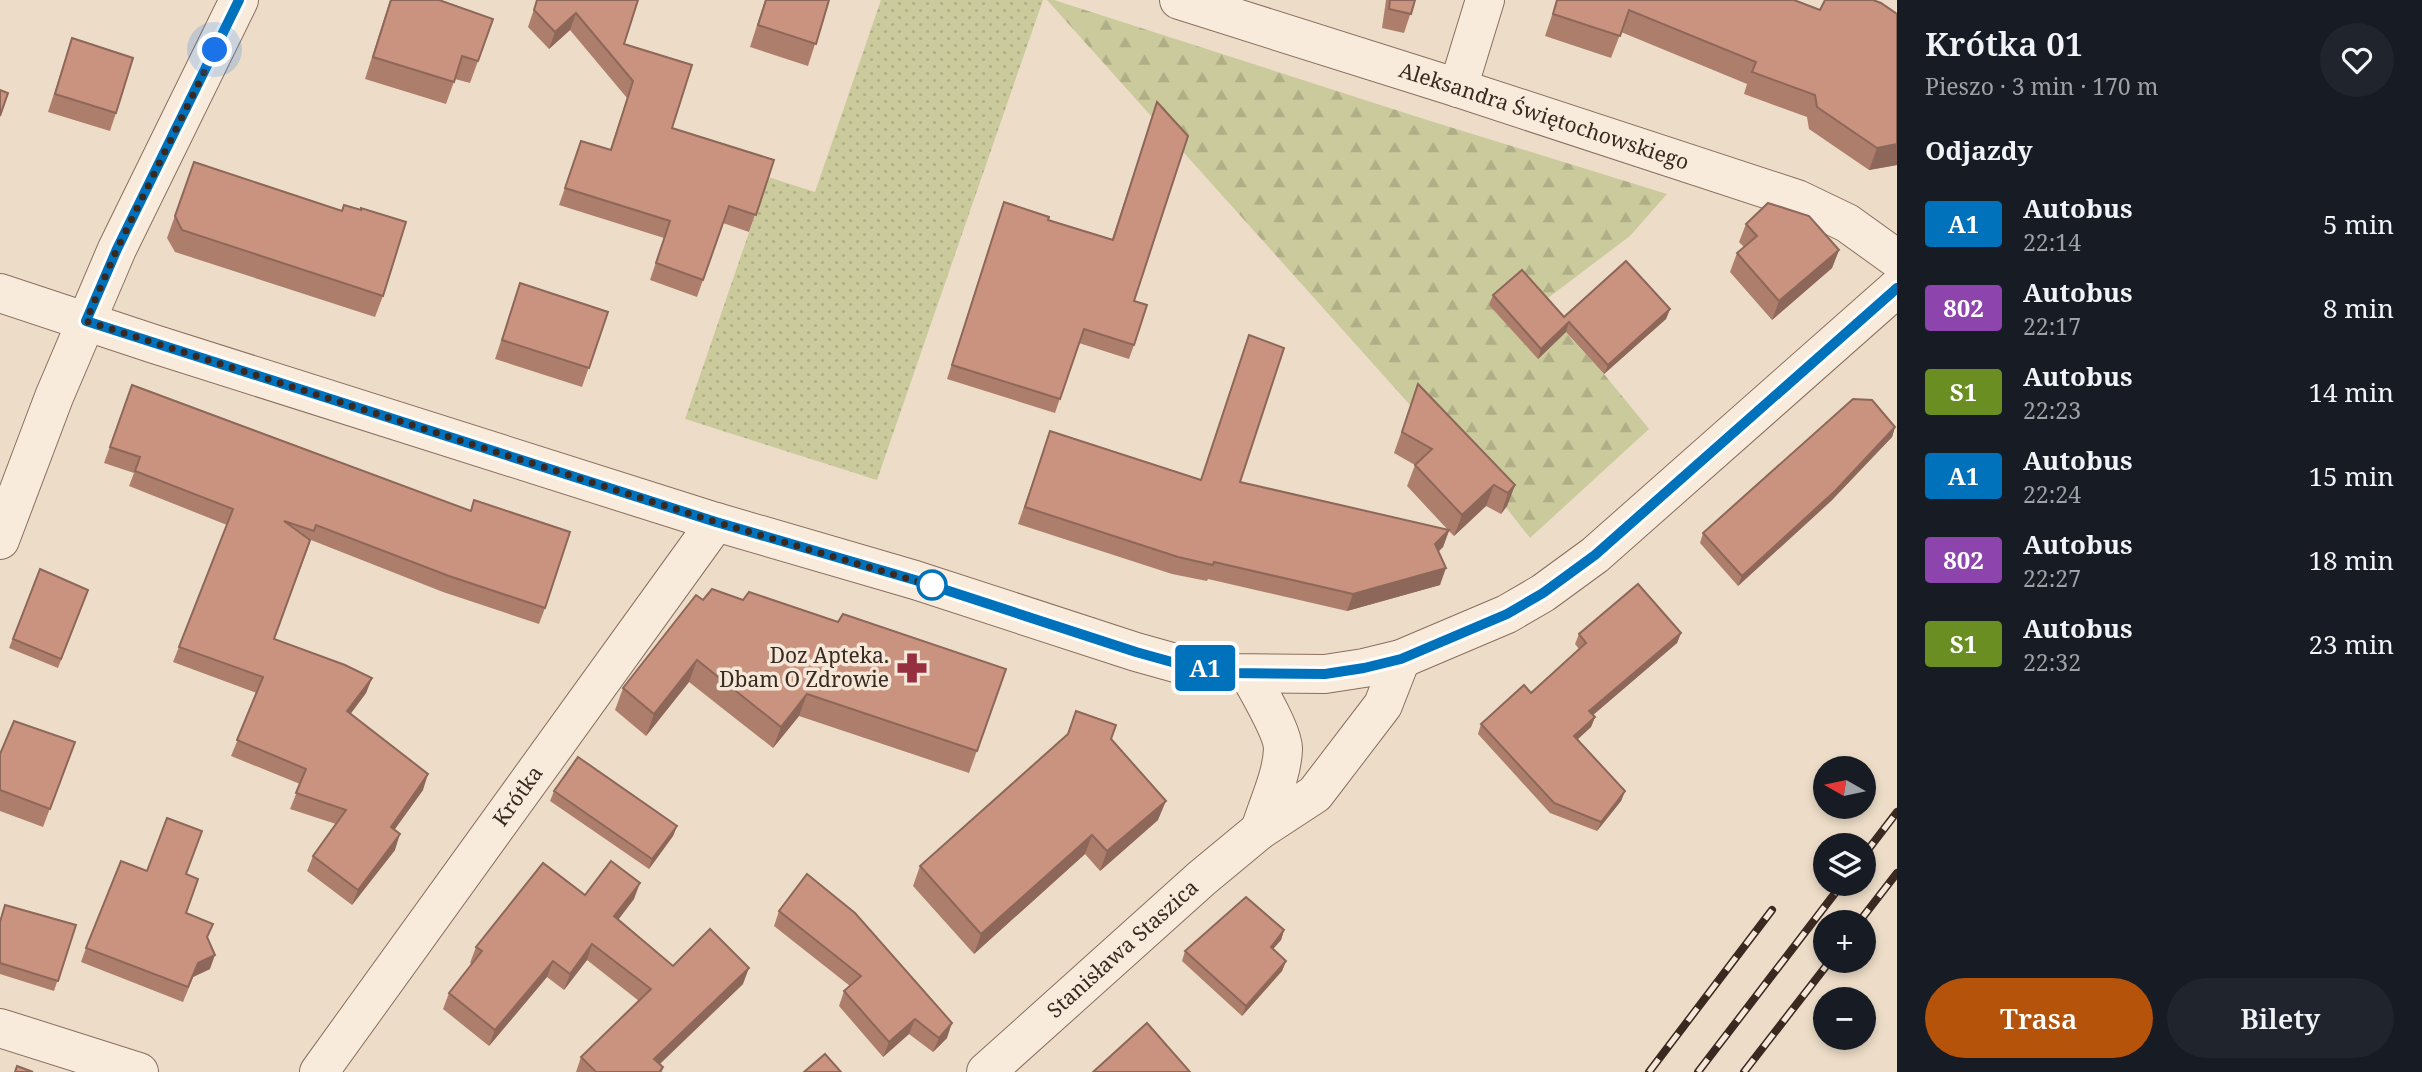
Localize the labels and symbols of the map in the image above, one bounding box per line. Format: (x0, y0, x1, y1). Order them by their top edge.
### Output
your location (197, 32, 232, 67)
street label: Aleksandra Świętochowskiego (1396, 55, 1693, 176)
unlabelled marker (917, 570, 947, 600)
place label: Doz Apteka. Dbam O Zdrowie (719, 641, 889, 693)
line badge: A1 (1174, 645, 1236, 691)
pharmacy icon: Doz Apteka. Dbam O Zdrowie (895, 651, 929, 685)
north arrow (1813, 756, 1876, 819)
street label: Krótka (486, 760, 549, 832)
street label: Stanisława Staszica (1041, 873, 1204, 1024)

